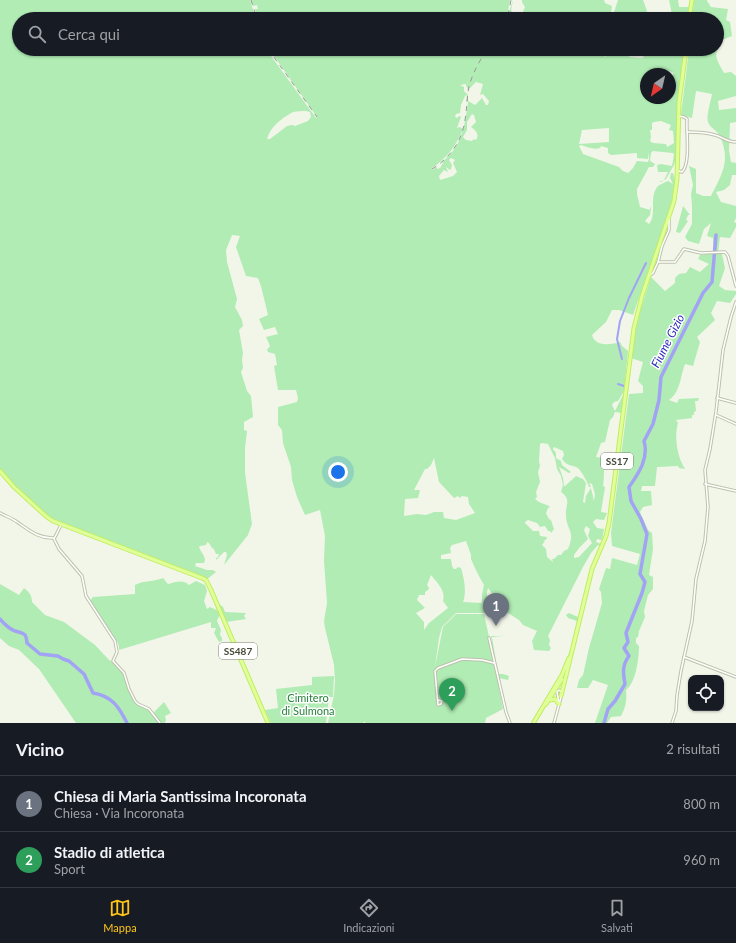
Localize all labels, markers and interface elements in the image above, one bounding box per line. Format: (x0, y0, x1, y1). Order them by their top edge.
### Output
search box (12, 12, 724, 56)
icon: search (26, 23, 48, 45)
text: Cerca qui (58, 25, 120, 43)
north arrow (640, 68, 676, 104)
water label: Fiume Gizio (648, 311, 687, 370)
road number: SS17 (601, 453, 633, 469)
your location (328, 462, 348, 482)
pin: 1 (483, 593, 509, 626)
road number: SS487 (219, 643, 257, 659)
map controls (688, 675, 724, 711)
button: locate (688, 675, 724, 711)
pin: 2 (439, 678, 465, 711)
park label: Cimitero di Sulmona (281, 691, 335, 717)
text: Vicino (16, 739, 64, 760)
text: 2 risultati (666, 741, 720, 757)
text: Chiesa di Maria Santissima Incoronata (54, 787, 307, 805)
text: 1 (25, 796, 33, 812)
text: 800 m (683, 796, 720, 812)
text: Chiesa · Via Incoronata (54, 805, 184, 821)
text: Stadio di atletica (54, 843, 165, 861)
text: 2 (25, 852, 33, 868)
text: 960 m (683, 852, 720, 868)
text: Sport (54, 861, 85, 877)
tab: Mappa (103, 897, 137, 934)
tab: Indicazioni (343, 897, 394, 934)
tab: Salvati (601, 897, 633, 934)

